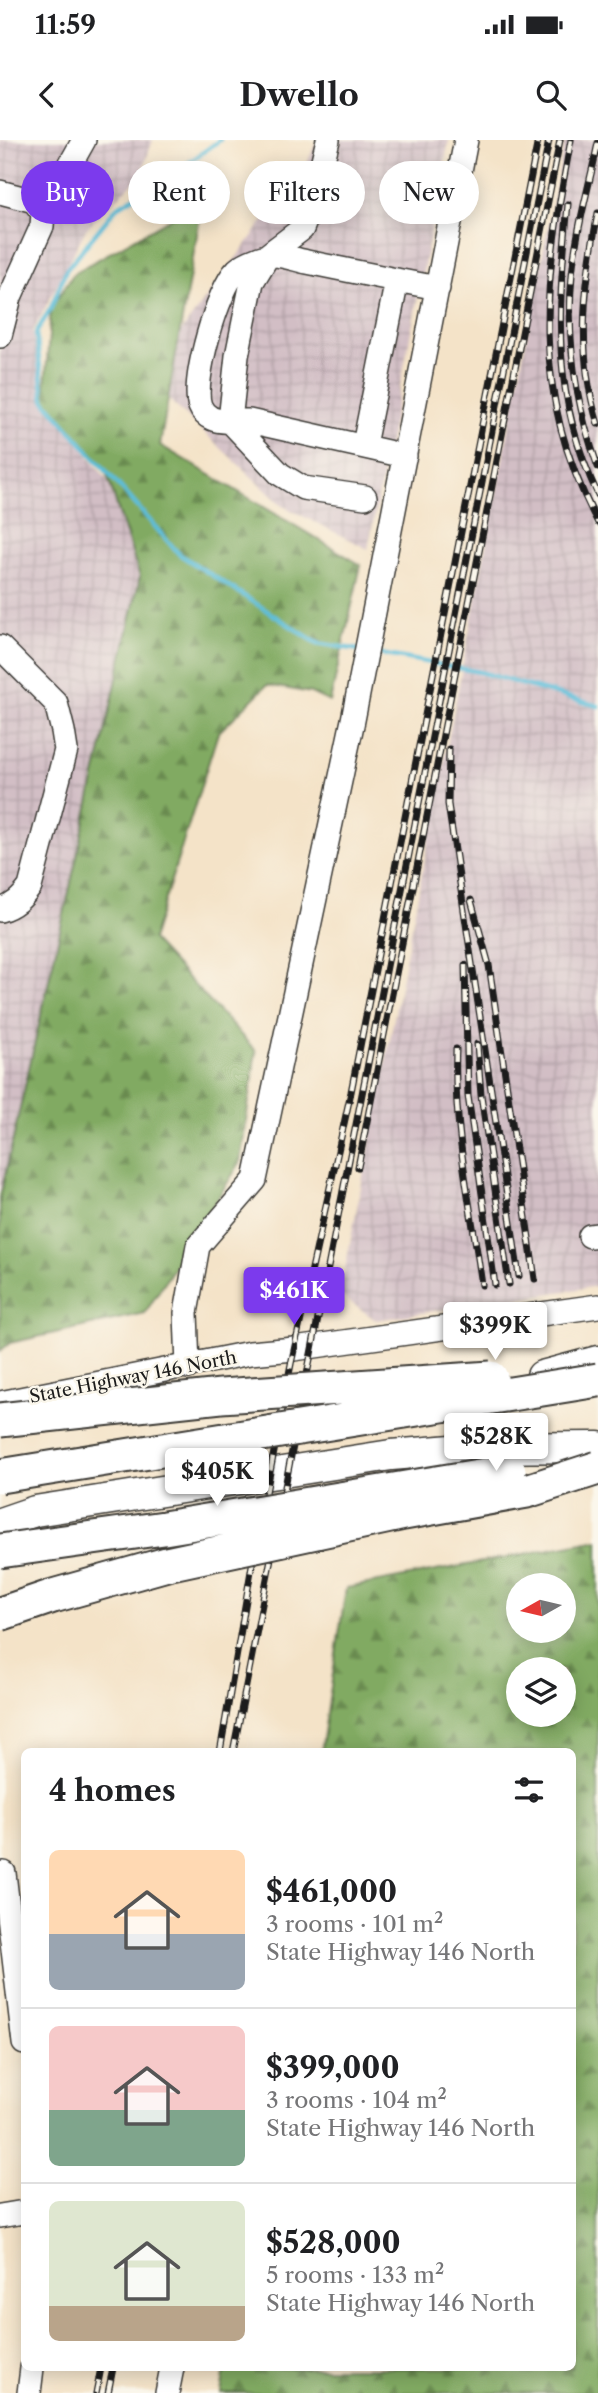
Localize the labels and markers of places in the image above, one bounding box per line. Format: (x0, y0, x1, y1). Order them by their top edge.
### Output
pin: $461K (245, 1268, 343, 1327)
pin: $399K (446, 1302, 544, 1362)
pin: $528K (447, 1414, 545, 1473)
pin: $405K (168, 1448, 266, 1508)

